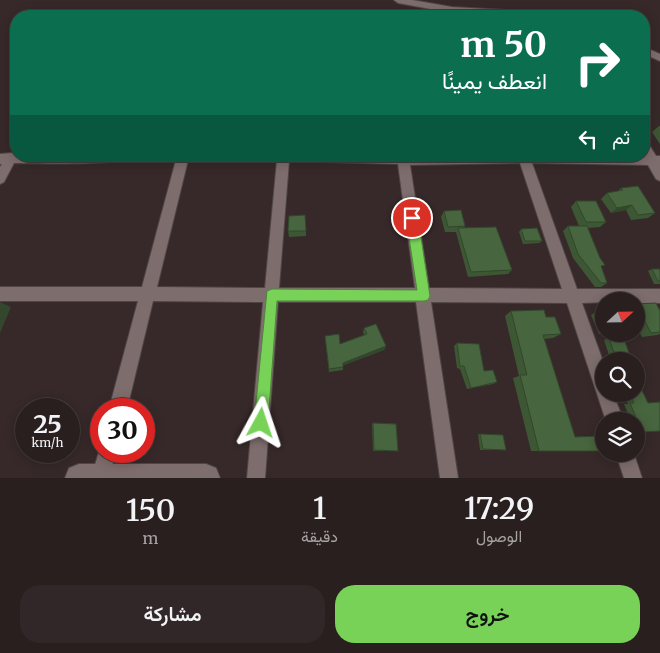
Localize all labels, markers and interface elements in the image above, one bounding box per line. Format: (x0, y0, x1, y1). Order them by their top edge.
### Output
text: 50 m (460, 23, 547, 67)
icon: right (565, 30, 630, 95)
text: انعطف يمينًا (442, 67, 547, 95)
icon: left (574, 125, 602, 153)
text: ثم (612, 125, 630, 149)
pin (391, 197, 433, 239)
icon: arrive (398, 204, 426, 232)
north arrow (595, 292, 645, 342)
map controls (595, 292, 645, 462)
button: search (595, 352, 645, 402)
position arrow (234, 396, 286, 448)
speed limit sign: 30 (90, 398, 155, 463)
text: 25 (33, 408, 62, 440)
button: layers (595, 412, 645, 462)
text: km/h (32, 435, 63, 450)
text: 1 (313, 489, 326, 527)
text: 17:29 (464, 489, 534, 527)
text: 150 (126, 491, 175, 529)
text: دقيقة (301, 526, 338, 546)
text: الوصول (476, 526, 522, 546)
text: m (143, 528, 158, 548)
button: مشاركة (20, 585, 325, 643)
button: خروج (335, 585, 640, 643)

